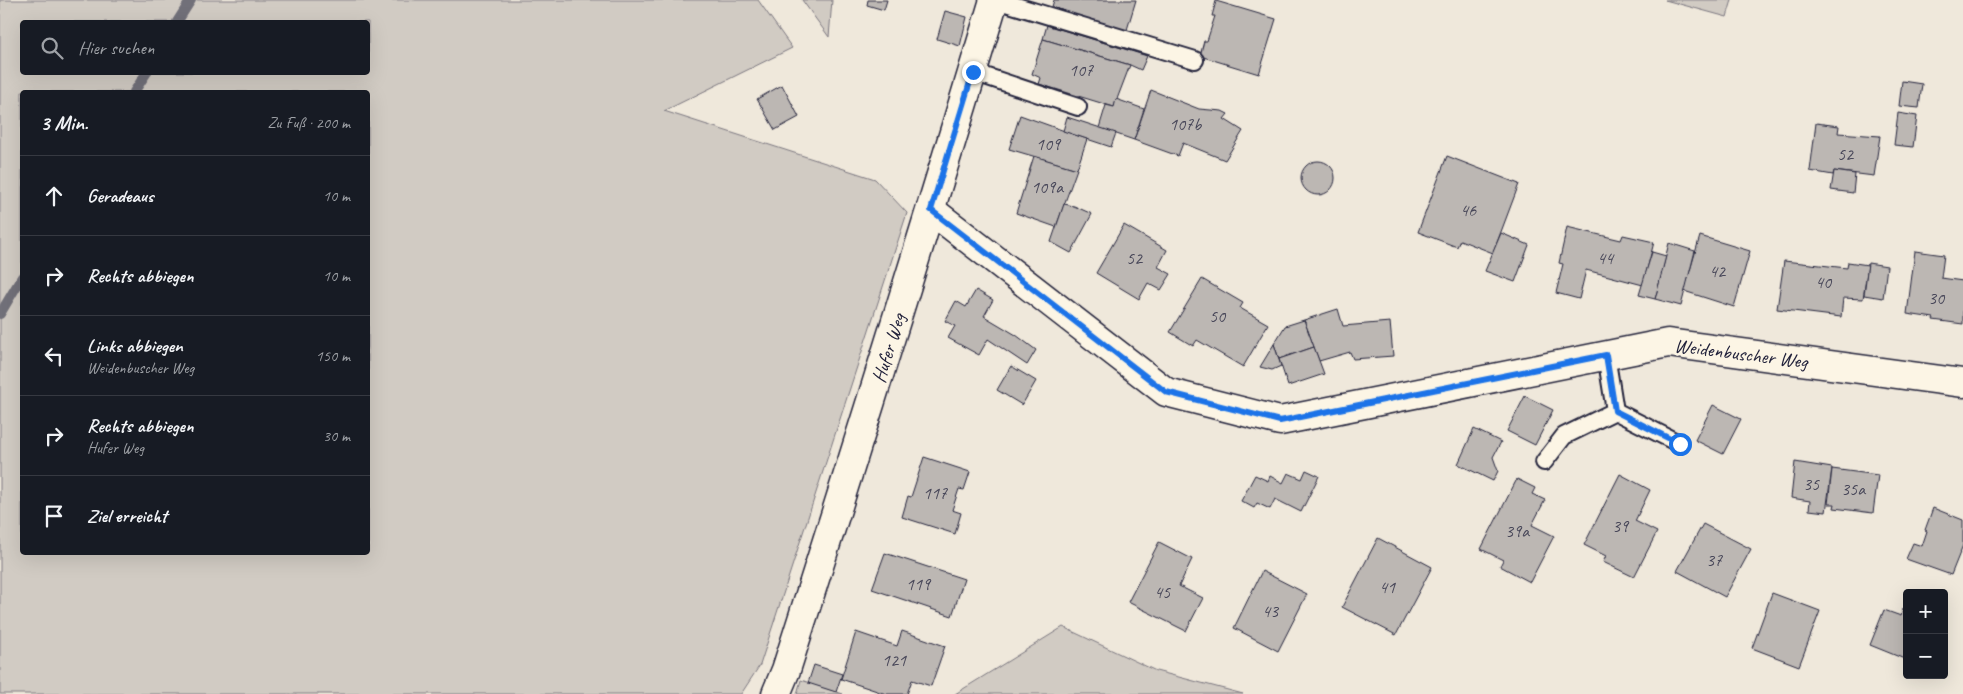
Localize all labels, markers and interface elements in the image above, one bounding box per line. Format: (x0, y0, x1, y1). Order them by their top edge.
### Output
search box (20, 20, 370, 75)
icon: search (38, 34, 66, 62)
text: Hier suchen (78, 36, 154, 60)
house number: 107 (1069, 59, 1094, 81)
route end (962, 61, 985, 84)
text: 3 Min. (40, 110, 88, 136)
text: Zu Fuß · 200 m (267, 113, 350, 133)
house number: 107b (1169, 113, 1202, 135)
house number: 109 (1036, 133, 1062, 155)
house number: 52 (1837, 143, 1855, 165)
house number: 109a (1031, 176, 1064, 198)
icon: ahead (40, 182, 68, 210)
text: Geradeaus (87, 184, 154, 208)
text: 10 m (323, 186, 350, 206)
house number: 46 (1460, 199, 1477, 221)
house number: 52 (1126, 247, 1144, 269)
house number: 44 (1597, 247, 1615, 269)
house number: 42 (1709, 260, 1727, 282)
icon: right (40, 262, 68, 290)
text: Rechts abbiegen (87, 264, 193, 288)
text: 10 m (323, 266, 350, 286)
house number: 40 (1815, 271, 1833, 293)
house number: 30 (1928, 287, 1946, 309)
house number: 50 (1209, 305, 1227, 327)
street label: Hufer Weg (866, 309, 911, 386)
street label: Weidenbuscher Weg (1673, 333, 1811, 374)
text: Links abbiegen (87, 334, 183, 358)
icon: left (40, 342, 68, 370)
text: 150 m (316, 346, 350, 366)
text: Weidenbuscher Weg (87, 358, 194, 378)
text: Rechts abbiegen (87, 414, 193, 438)
icon: right (40, 422, 68, 450)
text: 30 m (323, 426, 350, 446)
route start (1669, 433, 1692, 456)
text: Hufer Weg (87, 438, 144, 458)
house number: 35 (1803, 473, 1820, 495)
house number: 35a (1841, 478, 1866, 500)
house number: 117 (923, 482, 948, 504)
icon: arrive (40, 502, 68, 530)
text: Ziel erreicht (87, 504, 167, 528)
house number: 39 (1612, 515, 1630, 537)
house number: 39a (1505, 520, 1530, 542)
house number: 37 (1706, 549, 1723, 571)
house number: 119 (906, 573, 932, 595)
house number: 41 (1379, 576, 1396, 598)
house number: 45 (1154, 581, 1171, 603)
map controls (1903, 589, 1948, 679)
button: + (1903, 589, 1948, 634)
house number: 43 (1262, 600, 1280, 622)
button: − (1903, 634, 1948, 679)
house number: 121 (882, 649, 907, 671)

